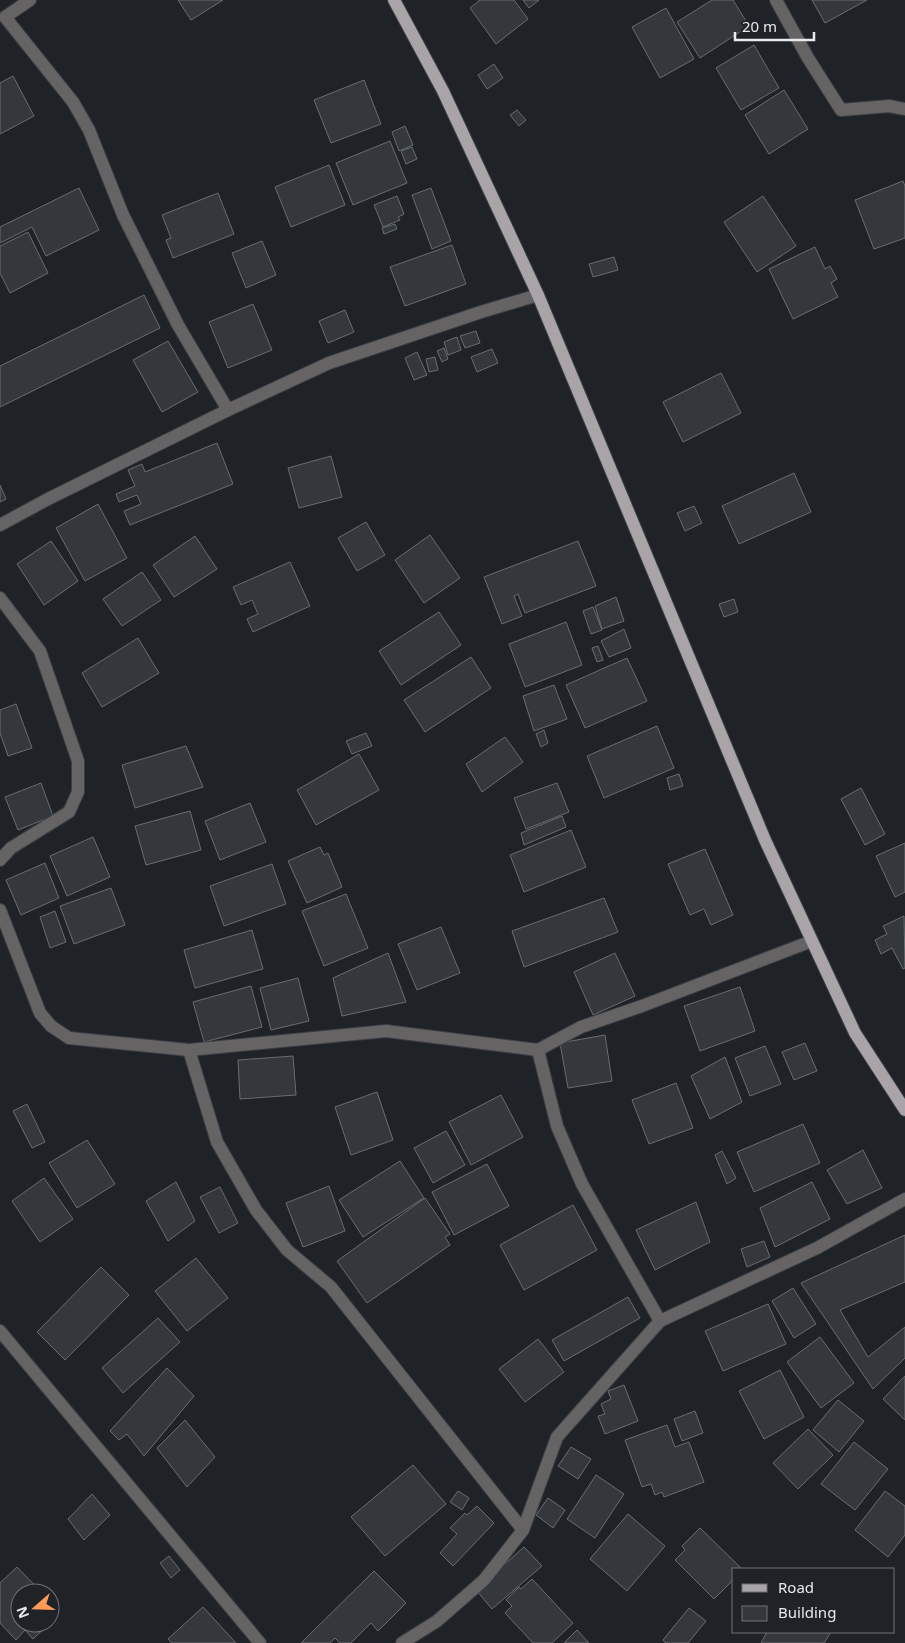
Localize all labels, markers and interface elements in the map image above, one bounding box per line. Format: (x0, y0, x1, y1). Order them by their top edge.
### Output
scale bar (735, 10, 814, 42)
text: 20 m (742, 16, 777, 36)
legend (732, 1568, 895, 1633)
text: Road (778, 1577, 814, 1597)
north arrow (10, 1583, 60, 1633)
text: Building (778, 1602, 836, 1622)
text: N (11, 1604, 33, 1621)

